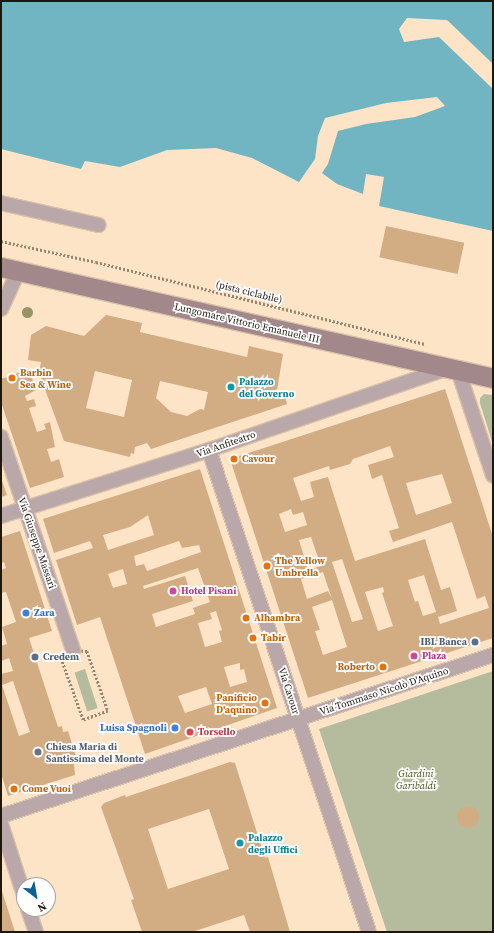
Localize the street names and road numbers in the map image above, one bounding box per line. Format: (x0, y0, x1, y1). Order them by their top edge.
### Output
street label: (pista ciclabile) (215, 278, 283, 306)
street label: Lungomare Vittorio Emanuele III (173, 300, 321, 346)
street label: Via Anfiteatro (195, 428, 257, 460)
street label: Via Giuseppe Massari (16, 496, 58, 590)
street label: Via Tommaso Nicolò D'Aquino (318, 664, 450, 718)
street label: Via Cavour (276, 666, 302, 716)

